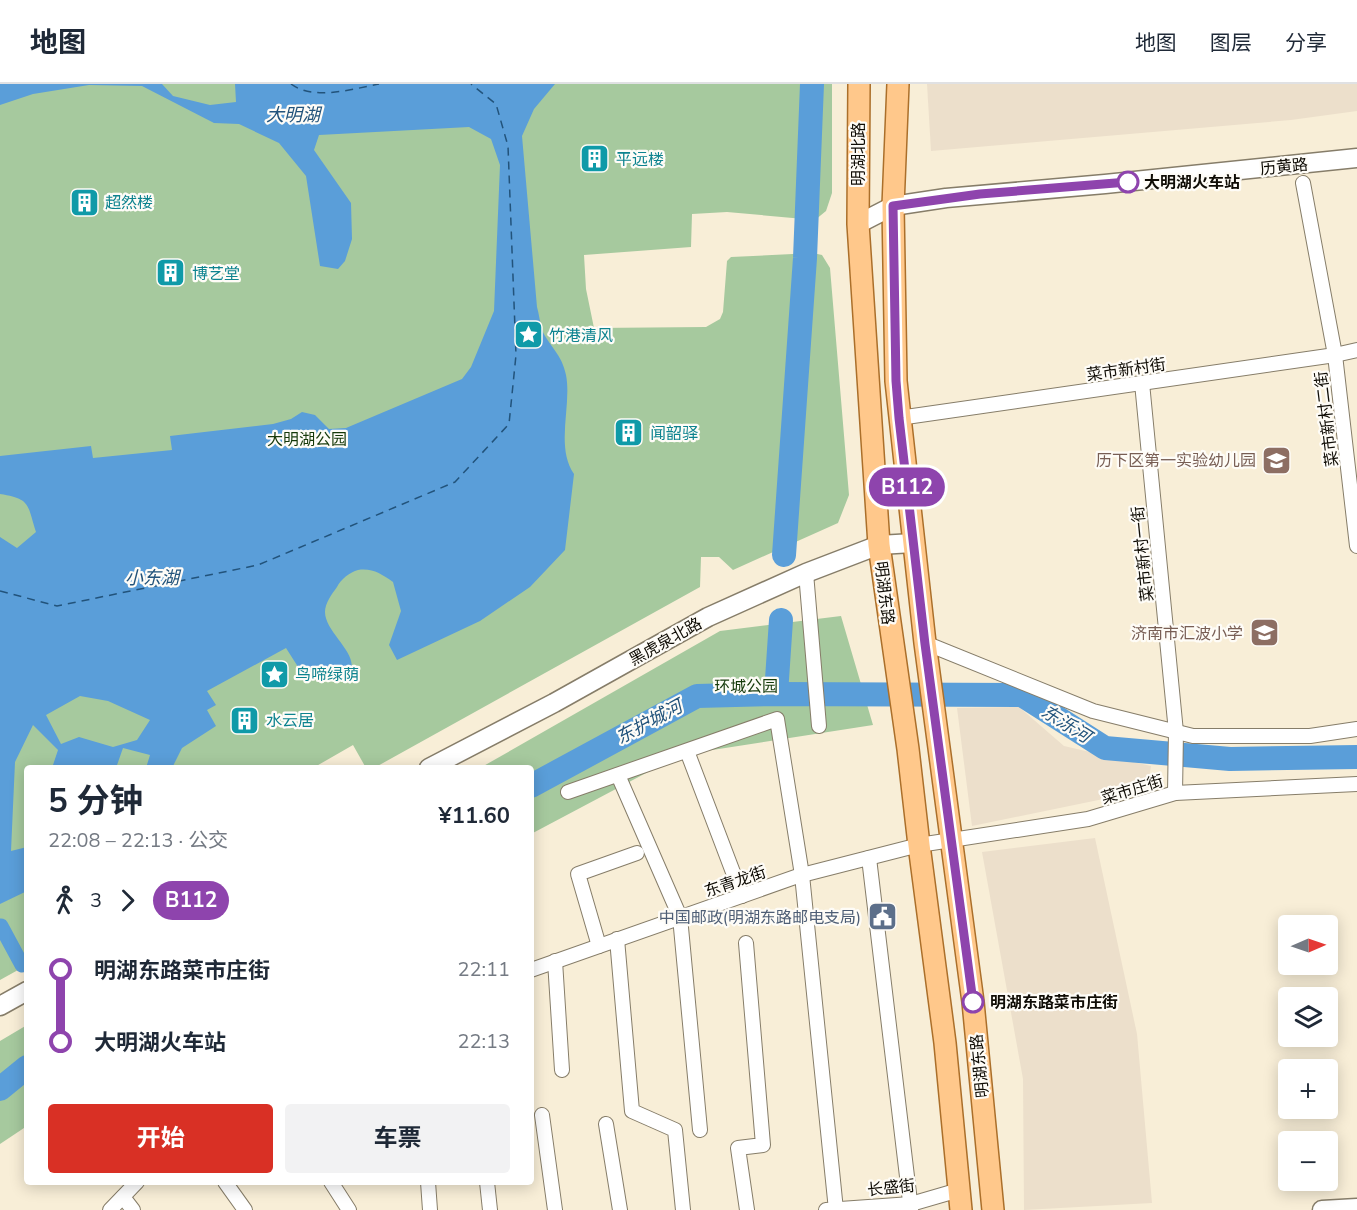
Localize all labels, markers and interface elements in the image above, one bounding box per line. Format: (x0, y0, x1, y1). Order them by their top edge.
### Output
text: 地图 (30, 24, 86, 62)
text: 地图 (1135, 29, 1177, 57)
text: 图层 (1210, 29, 1252, 57)
text: 分享 (1285, 29, 1327, 57)
water label: 大明湖 (266, 103, 323, 127)
street label: 明湖北路 (848, 122, 870, 186)
building icon: 平远楼 (579, 143, 611, 175)
place label: 平远楼 (616, 149, 664, 171)
street label: 历黄路 (1259, 154, 1309, 180)
marker: 大明湖火车站 (1117, 171, 1139, 193)
place label: 大明湖火车站 (1144, 172, 1240, 194)
building icon: 超然楼 (68, 186, 100, 218)
place label: 超然楼 (105, 192, 153, 214)
building icon: 博艺堂 (155, 257, 187, 289)
place label: 博艺堂 (192, 263, 240, 285)
place icon: 竹港清风 (512, 319, 544, 351)
place label: 竹港清风 (549, 325, 613, 347)
street label: 菜市新村街 (1085, 354, 1167, 386)
street label: 菜市新村二街 (1310, 370, 1344, 468)
building icon: 闻韶驿 (613, 417, 645, 449)
place label: 闻韶驿 (650, 423, 698, 445)
park label: 大明湖公园 (267, 429, 347, 451)
school or university icon: 历下区第一实验幼儿园 (1261, 444, 1293, 476)
place label: 历下区第一实验幼儿园 (1096, 450, 1256, 472)
line badge: B112 (865, 468, 949, 506)
text: B112 (881, 473, 933, 501)
street label: 菜市新村一街 (1127, 505, 1159, 603)
street label: 明湖东路 (869, 560, 899, 626)
water label: 小东湖 (125, 566, 182, 590)
street label: 黑虎泉北路 (625, 613, 706, 671)
school or university icon: 济南市汇波小学 (1248, 617, 1280, 649)
place label: 济南市汇波小学 (1131, 623, 1243, 645)
place icon: 鸟啼绿荫 (258, 658, 290, 690)
place label: 鸟啼绿荫 (295, 664, 359, 686)
park label: 环城公园 (714, 676, 778, 698)
water label: 东护城河 (612, 693, 689, 749)
water label: 东泺河 (1037, 700, 1098, 750)
building icon: 水云居 (229, 704, 261, 736)
place label: 水云居 (266, 710, 314, 732)
street label: 菜市庄街 (1098, 770, 1166, 810)
text: 5 分钟 (48, 779, 143, 824)
text: ¥11.60 (439, 801, 510, 831)
text: 22:08 – 22:13 · 公交 (48, 827, 228, 854)
street label: 东青龙街 (701, 861, 769, 903)
icon: walk (48, 884, 81, 917)
icon: forward (111, 884, 144, 917)
text: B112 (165, 886, 217, 914)
text: 3 (90, 887, 102, 914)
public building icon: 中国邮政(明湖东路邮电支局) (866, 901, 898, 933)
place label: 中国邮政(明湖东路邮电支局) (659, 907, 861, 929)
north arrow (1278, 915, 1338, 975)
map controls (1278, 915, 1338, 1191)
text: 明湖东路菜市庄街 (94, 956, 270, 986)
text: 22:11 (457, 956, 510, 983)
button: layers (1278, 987, 1338, 1047)
marker: 明湖东路菜市庄街 (962, 991, 984, 1013)
place label: 明湖东路菜市庄街 (990, 992, 1118, 1014)
text: 大明湖火车站 (94, 1028, 226, 1058)
text: 22:13 (457, 1028, 510, 1055)
street label: 明湖东路 (966, 1033, 994, 1099)
button: + (1278, 1059, 1338, 1119)
button: 开始 (48, 1104, 273, 1173)
button: 车票 (285, 1104, 510, 1173)
button: − (1278, 1131, 1338, 1191)
street label: 长盛街 (866, 1175, 916, 1201)

